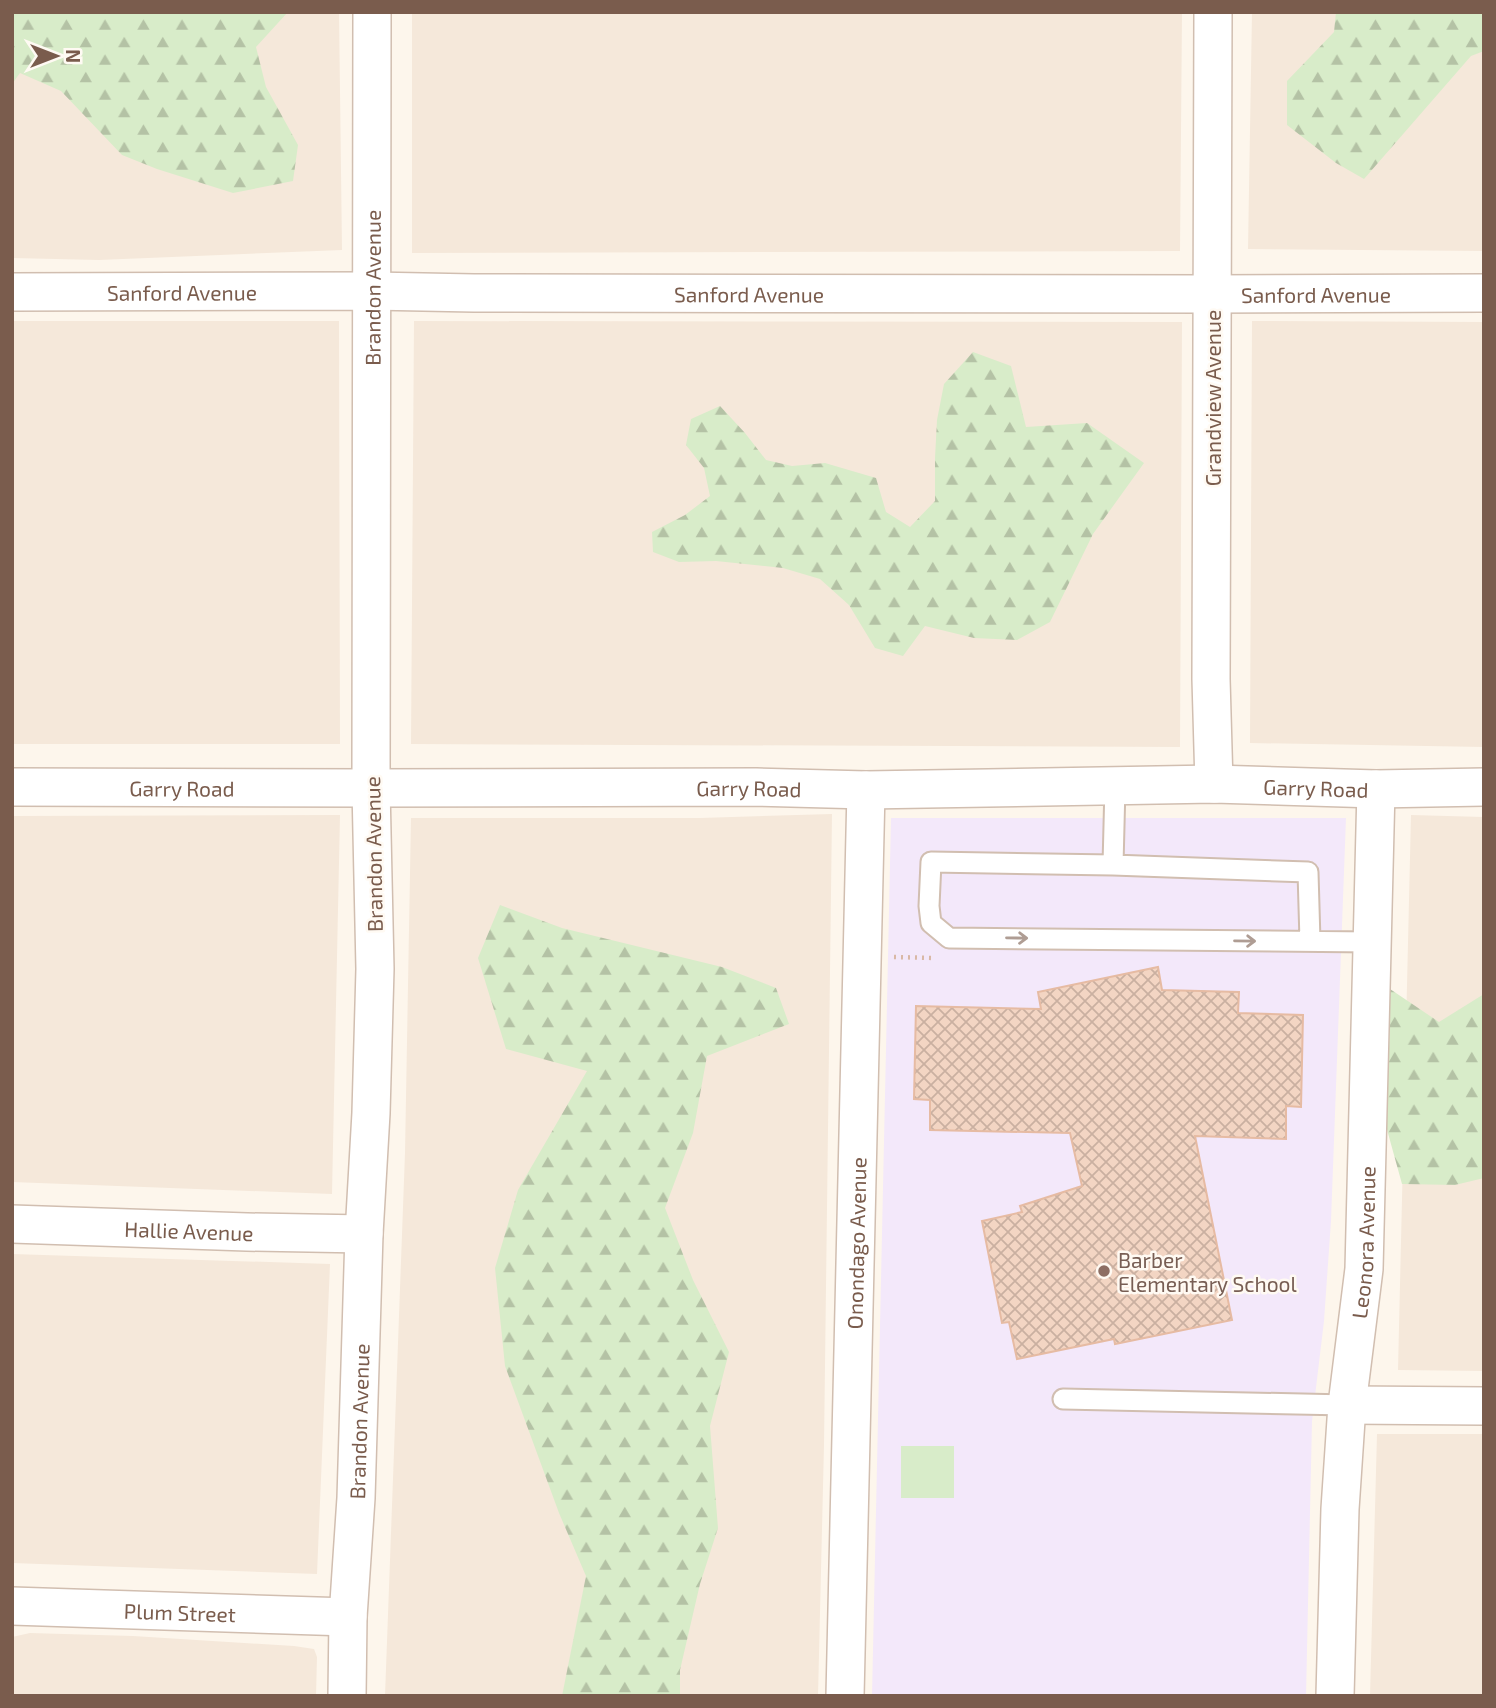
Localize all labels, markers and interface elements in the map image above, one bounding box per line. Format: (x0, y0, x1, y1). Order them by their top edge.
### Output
north arrow (21, 21, 91, 91)
text: N (62, 49, 85, 63)
street label: Brandon Avenue (359, 210, 384, 366)
street label: Sanford Avenue (107, 279, 257, 304)
street label: Sanford Avenue (674, 281, 824, 306)
street label: Sanford Avenue (1241, 281, 1391, 306)
street label: Grandview Avenue (1200, 310, 1225, 486)
street label: Garry Road (1263, 773, 1369, 801)
street label: Garry Road (696, 774, 802, 801)
street label: Garry Road (129, 775, 235, 800)
street label: Brandon Avenue (359, 776, 387, 932)
one-way arrow (1005, 932, 1028, 945)
one-way arrow (1233, 934, 1256, 948)
street label: Onondago Avenue (841, 1157, 870, 1329)
street label: Leonora Avenue (1345, 1166, 1379, 1320)
street label: Hallie Avenue (124, 1215, 254, 1245)
place label: Barber Elementary School (1118, 1247, 1298, 1296)
marker: Barber Elementary School (1096, 1263, 1112, 1279)
street label: Brandon Avenue (343, 1343, 373, 1500)
street label: Plum Street (123, 1597, 236, 1626)

